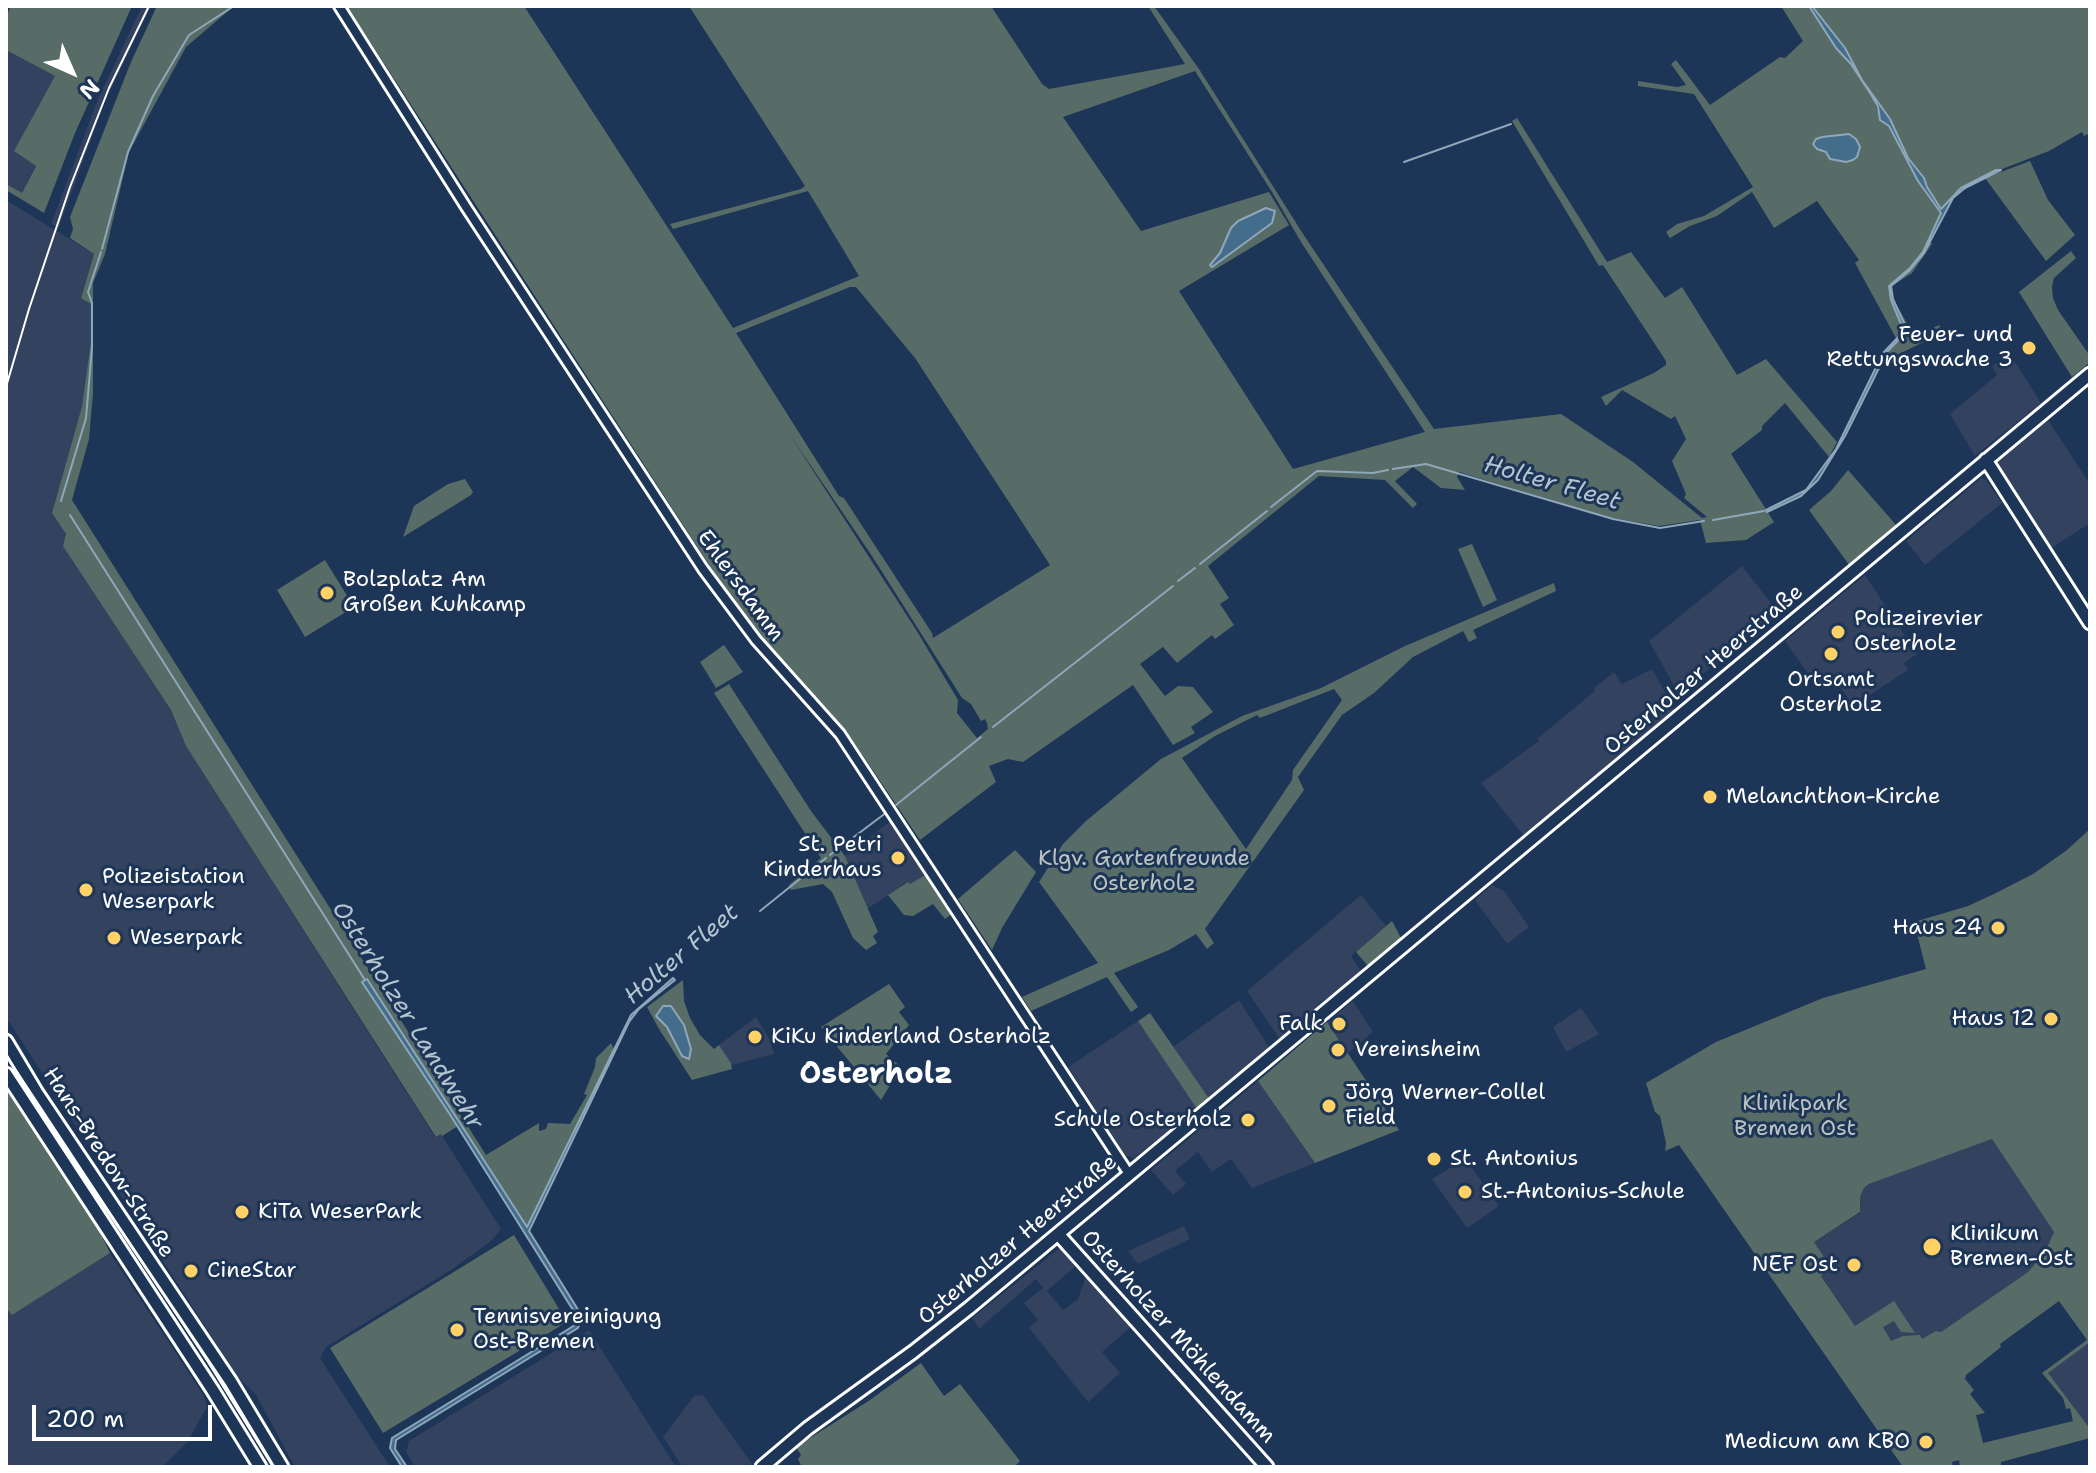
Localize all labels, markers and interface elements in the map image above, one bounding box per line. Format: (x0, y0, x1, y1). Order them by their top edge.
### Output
north arrow (32, 32, 112, 112)
text: N (73, 73, 106, 106)
place label: Feuer- und Rettungswache 3 (1826, 322, 2013, 374)
marker: Feuer- und Rettungswache 3 (2020, 339, 2038, 357)
water label: Holter Fleet (1481, 451, 1623, 517)
street label: Ehlersdamm (691, 525, 789, 647)
place label: Bolzplatz Am Großen Kuhkamp (343, 567, 526, 618)
street label: Osterholzer Heerstraße (1599, 579, 1809, 761)
marker: Bolzplatz Am Großen Kuhkamp (318, 584, 336, 602)
place label: Polizeirevier Osterholz (1854, 606, 1983, 658)
marker: Polizeirevier Osterholz (1829, 623, 1847, 641)
marker: Ortsamt Osterholz (1822, 645, 1840, 663)
place label: Ortsamt Osterholz (1779, 667, 1883, 718)
place label: Melanchthon-Kirche (1726, 784, 1940, 810)
marker: Melanchthon-Kirche (1701, 788, 1719, 806)
place label: St. Petri Kinderhaus (763, 832, 882, 884)
park label: Klgv. Gartenfreunde Osterholz (1038, 846, 1250, 898)
marker: St. Petri Kinderhaus (889, 849, 907, 867)
place label: Polizeistation Weserpark (102, 864, 245, 916)
marker: Polizeistation Weserpark (77, 881, 95, 899)
water label: Osterholzer Landwehr (325, 896, 489, 1136)
water label: Holter Fleet (619, 899, 745, 1011)
place label: Haus 24 (1893, 915, 1982, 941)
marker: Haus 24 (1989, 919, 2007, 937)
place label: Weserpark (130, 925, 243, 951)
marker: Weserpark (105, 929, 123, 947)
place label: Haus 12 (1951, 1006, 2035, 1032)
marker: Haus 12 (2042, 1010, 2060, 1028)
place label: Falk (1279, 1011, 1323, 1037)
marker: Falk (1330, 1015, 1348, 1033)
place label: KiKu Kinderland Osterholz (771, 1024, 1051, 1050)
marker: KiKu Kinderland Osterholz (746, 1028, 764, 1046)
place label: Vereinsheim (1354, 1037, 1481, 1063)
marker: Vereinsheim (1329, 1041, 1347, 1059)
district label: Osterholz (799, 1057, 953, 1093)
street label: Hans-Bredow-Straße (37, 1063, 179, 1263)
place label: Jörg Werner-Collel Field (1345, 1080, 1545, 1132)
park label: Klinikpark Bremen Ost (1734, 1091, 1856, 1142)
marker: Jörg Werner-Collel Field (1320, 1097, 1338, 1115)
place label: Schule Osterholz (1054, 1107, 1232, 1133)
marker: Schule Osterholz (1239, 1111, 1257, 1129)
place label: St. Antonius (1450, 1146, 1578, 1172)
street label: Osterholzer Heerstraße (913, 1149, 1123, 1331)
marker: St. Antonius (1425, 1150, 1443, 1168)
place label: St.-Antonius-Schule (1481, 1179, 1685, 1205)
marker: St.-Antonius-Schule (1456, 1183, 1474, 1201)
place label: KiTa WeserPark (258, 1199, 422, 1225)
marker: KiTa WeserPark (233, 1203, 251, 1221)
place label: Klinikum Bremen-Ost (1950, 1221, 2073, 1272)
street label: Osterholzer Möhlendamm (1075, 1225, 1281, 1449)
marker: Klinikum Bremen-Ost (1921, 1236, 1943, 1258)
place label: NEF Ost (1752, 1252, 1838, 1278)
marker: NEF Ost (1845, 1256, 1863, 1274)
place label: CineStar (207, 1258, 297, 1284)
marker: CineStar (182, 1262, 200, 1280)
place label: Tennisvereinigung Ost-Bremen (473, 1304, 662, 1356)
marker: Tennisvereinigung Ost-Bremen (448, 1321, 466, 1339)
scale bar (36, 1389, 216, 1439)
text: 200 m (46, 1403, 124, 1435)
place label: Medicum am KBO (1725, 1429, 1910, 1455)
marker: Medicum am KBO (1917, 1433, 1935, 1451)

